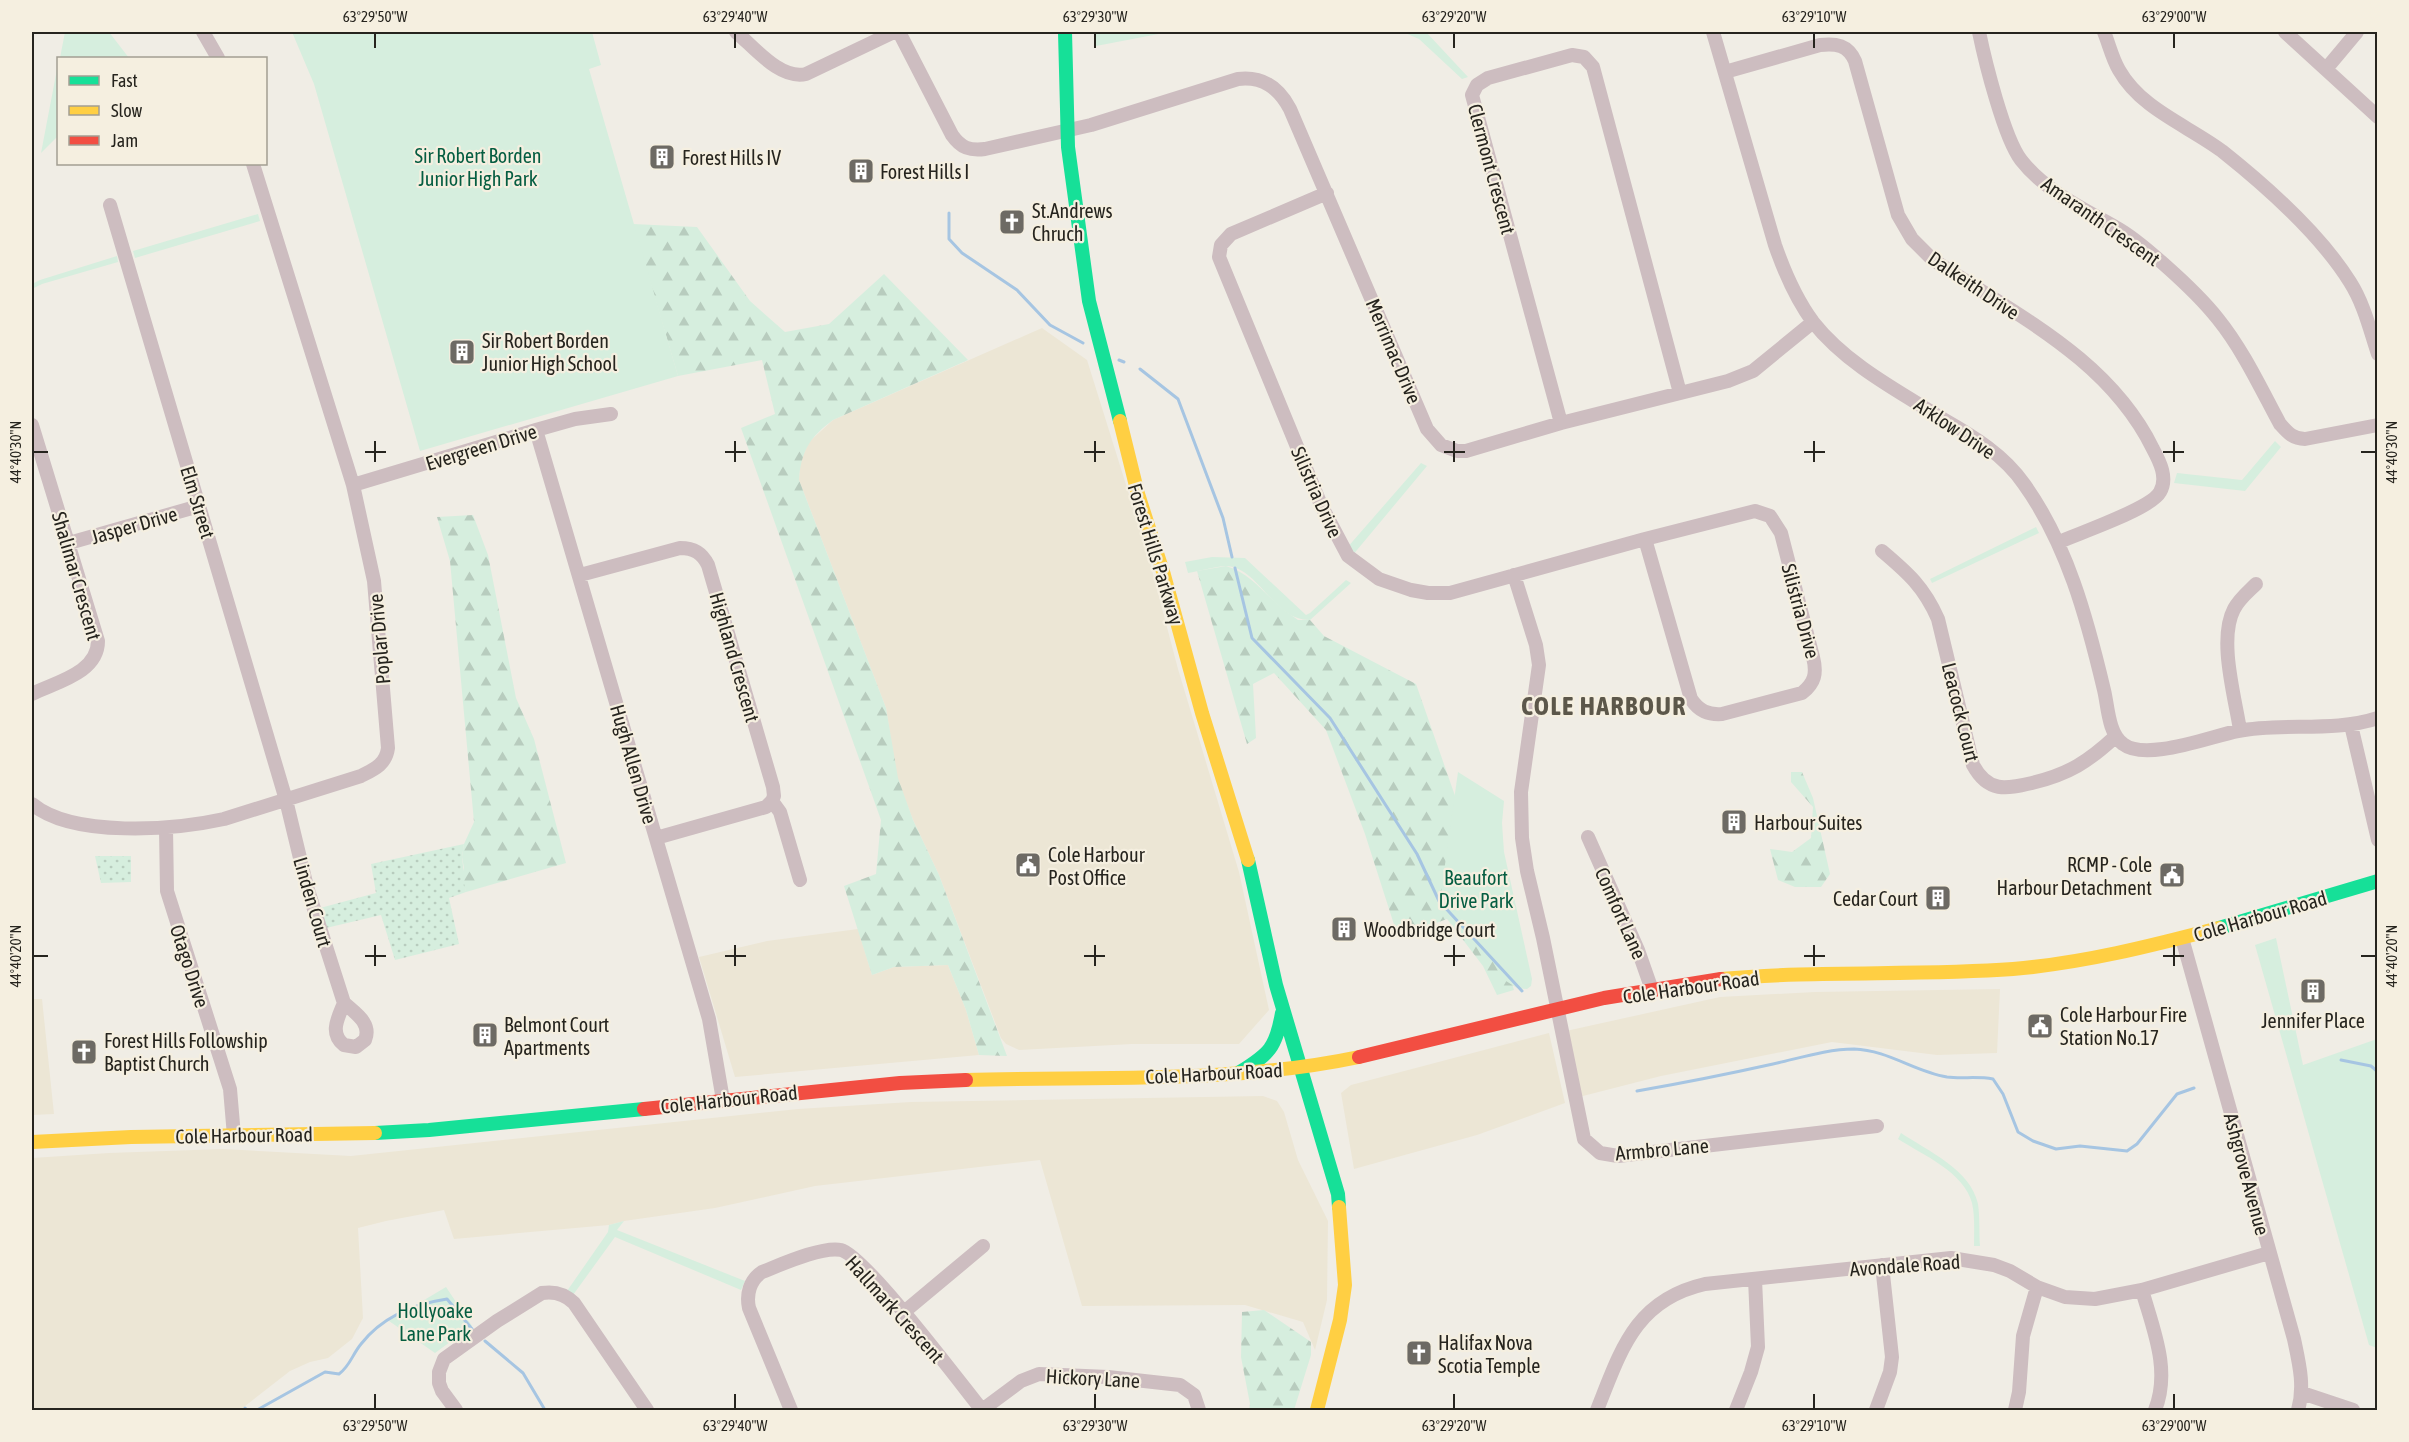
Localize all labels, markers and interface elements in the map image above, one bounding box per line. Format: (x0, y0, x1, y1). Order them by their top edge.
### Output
text: 63°29'50"W (343, 8, 407, 25)
text: 63°29'40"W (703, 8, 767, 25)
text: 63°29'30"W (1063, 8, 1127, 25)
text: 63°29'20"W (1422, 8, 1486, 25)
text: 63°29'10"W (1782, 8, 1846, 25)
text: 63°29'00"W (2142, 8, 2206, 25)
legend (57, 57, 267, 165)
text: Fast (111, 70, 138, 91)
text: Slow (111, 100, 142, 121)
street label: Clermont Crescent (1464, 101, 1521, 237)
text: Jam (111, 130, 138, 151)
building icon: Forest Hills IV (647, 142, 677, 172)
park label: Sir Robert Borden Junior High Park (415, 144, 541, 190)
place label: Forest Hills IV (682, 146, 781, 169)
building icon: Forest Hills I (846, 156, 876, 186)
place label: Forest Hills I (880, 160, 969, 183)
street label: Amaranth Crescent (2037, 172, 2165, 270)
place label: St.Andrews Chruch (1032, 199, 1112, 245)
church icon: St.Andrews Chruch (997, 207, 1027, 237)
street label: Dalkeith Drive (1924, 246, 2024, 324)
street label: Merrimac Drive (1362, 295, 1426, 407)
place label: Sir Robert Borden Junior High School (482, 329, 618, 375)
building icon: Sir Robert Borden Junior High School (447, 337, 477, 367)
street label: Arklow Drive (1910, 393, 2000, 463)
street label: Evergreen Drive (423, 419, 539, 475)
text: 44°40'30"N (7, 421, 24, 483)
text: 44°40'30"N (2383, 421, 2400, 483)
street label: Silistria Drive (1287, 443, 1347, 541)
street label: Elm Street (176, 463, 220, 541)
street label: Forest Hills Parkway (1124, 480, 1188, 628)
street label: Jasper Drive (88, 502, 180, 548)
street label: Shalimar Crescent (48, 509, 106, 643)
street label: Silistria Drive (1777, 561, 1825, 661)
street label: Highland Crescent (705, 589, 765, 725)
street label: Poplar Drive (364, 593, 394, 685)
street label: Leacock Court (1938, 660, 1984, 764)
district label: COLE HARBOUR (1521, 691, 1687, 721)
street label: Hugh Allen Drive (606, 702, 662, 826)
building icon: Harbour Suites (1719, 807, 1749, 837)
place label: Harbour Suites (1754, 811, 1862, 834)
place label: Cole Harbour Post Office (1048, 843, 1146, 889)
public building icon: Cole Harbour Post Office (1013, 850, 1043, 880)
place label: RCMP - Cole Harbour Detachment (1997, 853, 2152, 899)
street label: Linden Court (289, 854, 337, 950)
public building icon: RCMP - Cole Harbour Detachment (2157, 860, 2187, 890)
street label: Comfort Lane (1591, 864, 1651, 962)
park label: Beaufort Drive Park (1439, 866, 1514, 912)
building icon: Cedar Court (1923, 883, 1953, 913)
street label: Cole Harbour Road (2191, 886, 2329, 946)
place label: Cedar Court (1833, 887, 1918, 910)
building icon: Woodbridge Court (1329, 914, 1359, 944)
place label: Woodbridge Court (1364, 918, 1495, 941)
street label: Otago Drive (166, 922, 214, 1010)
text: 44°40'20"N (7, 925, 24, 987)
text: 44°40'20"N (2383, 925, 2400, 987)
street label: Cole Harbour Road (1621, 966, 1761, 1008)
building icon: Jennifer Place (2298, 976, 2328, 1006)
place label: Cole Harbour Fire Station No.17 (2060, 1003, 2187, 1049)
place label: Jennifer Place (2261, 1009, 2365, 1032)
public building icon: Cole Harbour Fire Station No.17 (2025, 1011, 2055, 1041)
place label: Belmont Court Apartments (504, 1013, 610, 1059)
building icon: Belmont Court Apartments (470, 1020, 500, 1050)
place label: Forest Hills Followship Baptist Church (104, 1029, 268, 1075)
church icon: Forest Hills Followship Baptist Church (69, 1037, 99, 1067)
street label: Cole Harbour Road (1145, 1058, 1283, 1088)
street label: Cole Harbour Road (659, 1080, 799, 1118)
street label: Ashgrove Avenue (2220, 1110, 2274, 1238)
street label: Cole Harbour Road (175, 1122, 313, 1148)
street label: Armbro Lane (1614, 1133, 1710, 1165)
street label: Avondale Road (1849, 1250, 1961, 1280)
street label: Hallmark Crescent (841, 1251, 949, 1367)
park label: Hollyoake Lane Park (397, 1299, 473, 1345)
place label: Halifax Nova Scotia Temple (1438, 1331, 1540, 1377)
church icon: Halifax Nova Scotia Temple (1404, 1338, 1434, 1368)
street label: Hickory Lane (1045, 1364, 1141, 1392)
text: 63°29'50"W (343, 1417, 407, 1434)
text: 63°29'40"W (703, 1417, 767, 1434)
text: 63°29'30"W (1063, 1417, 1127, 1434)
text: 63°29'20"W (1422, 1417, 1486, 1434)
text: 63°29'10"W (1782, 1417, 1846, 1434)
text: 63°29'00"W (2142, 1417, 2206, 1434)

